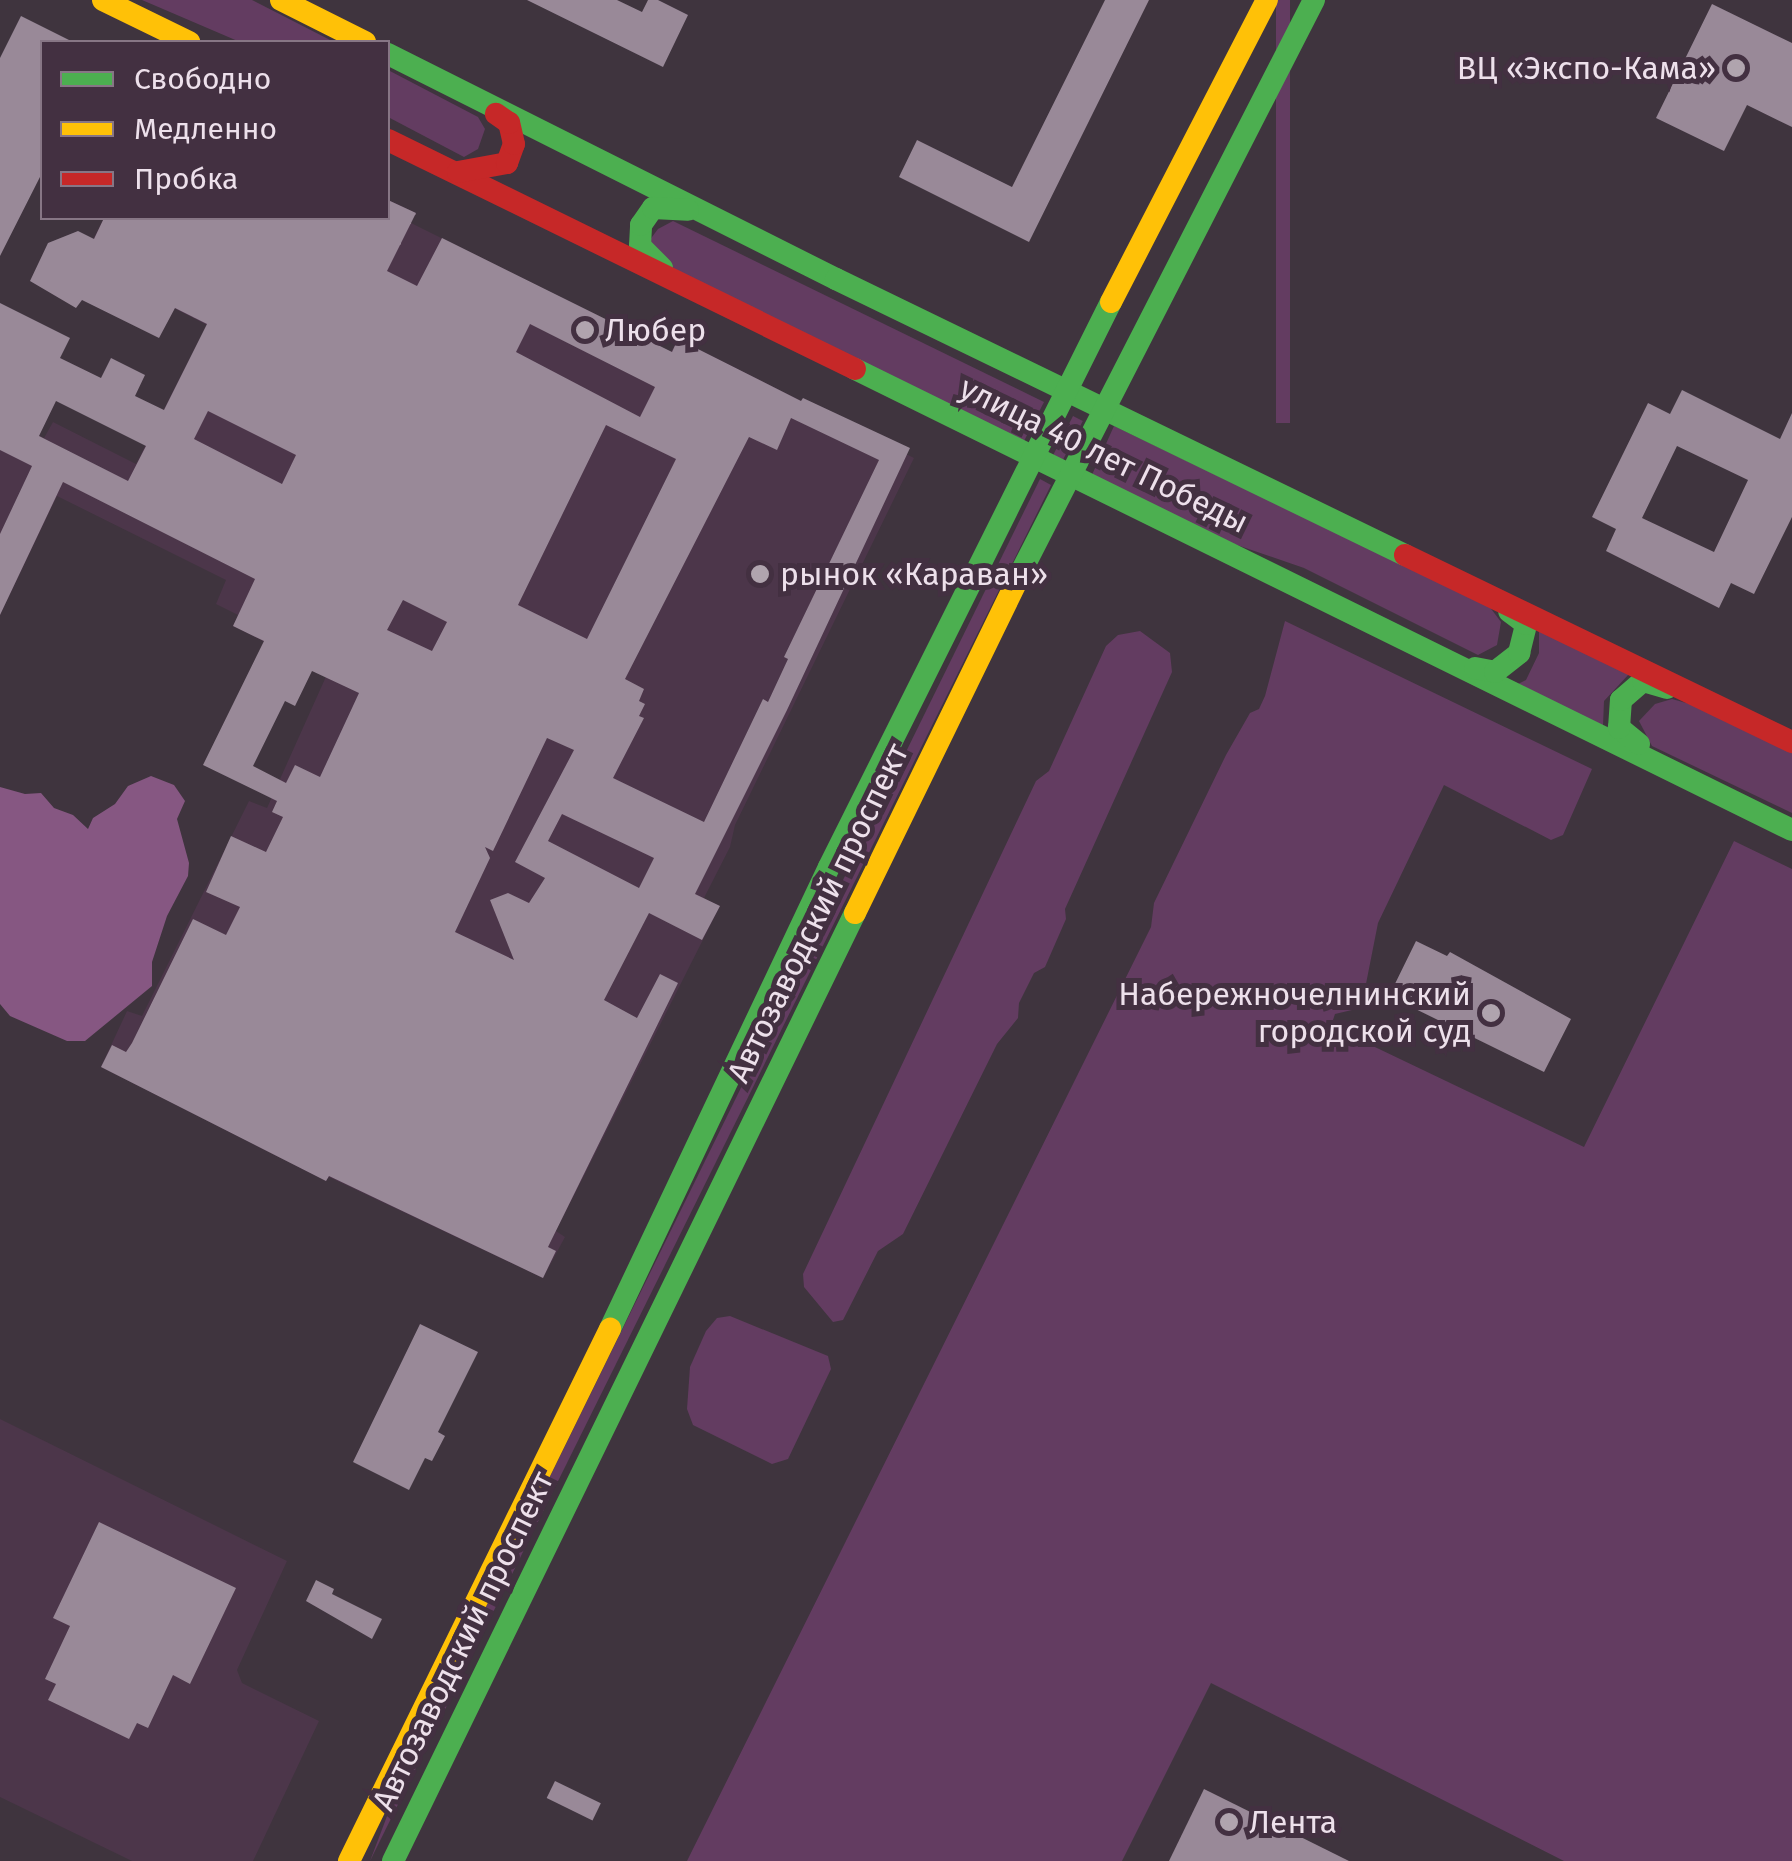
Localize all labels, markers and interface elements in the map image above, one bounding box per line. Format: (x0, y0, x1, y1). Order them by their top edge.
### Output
legend (40, 40, 390, 220)
place label: ВЦ «Экспо-Кама» (1457, 49, 1716, 87)
marker: ВЦ «Экспо-Кама» (1725, 57, 1747, 79)
text: Свободно (134, 61, 271, 97)
text: Медленно (134, 111, 277, 147)
text: Пробка (134, 161, 238, 197)
place label: Любер (605, 311, 706, 349)
marker: Любер (574, 319, 596, 341)
street label: улица 40 лет Победы (953, 368, 1255, 542)
place label: рынок «Караван» (780, 555, 1048, 593)
marker: рынок «Караван» (749, 563, 771, 585)
street label: Автозаводский проспект (719, 737, 917, 1089)
place label: Набережночелнинский городской суд (1118, 976, 1471, 1051)
marker: Набережночелнинский городской суд (1480, 1002, 1502, 1024)
street label: Автозаводский проспект (364, 1465, 562, 1817)
place label: Лента (1249, 1803, 1337, 1841)
marker: Лента (1218, 1811, 1240, 1833)

